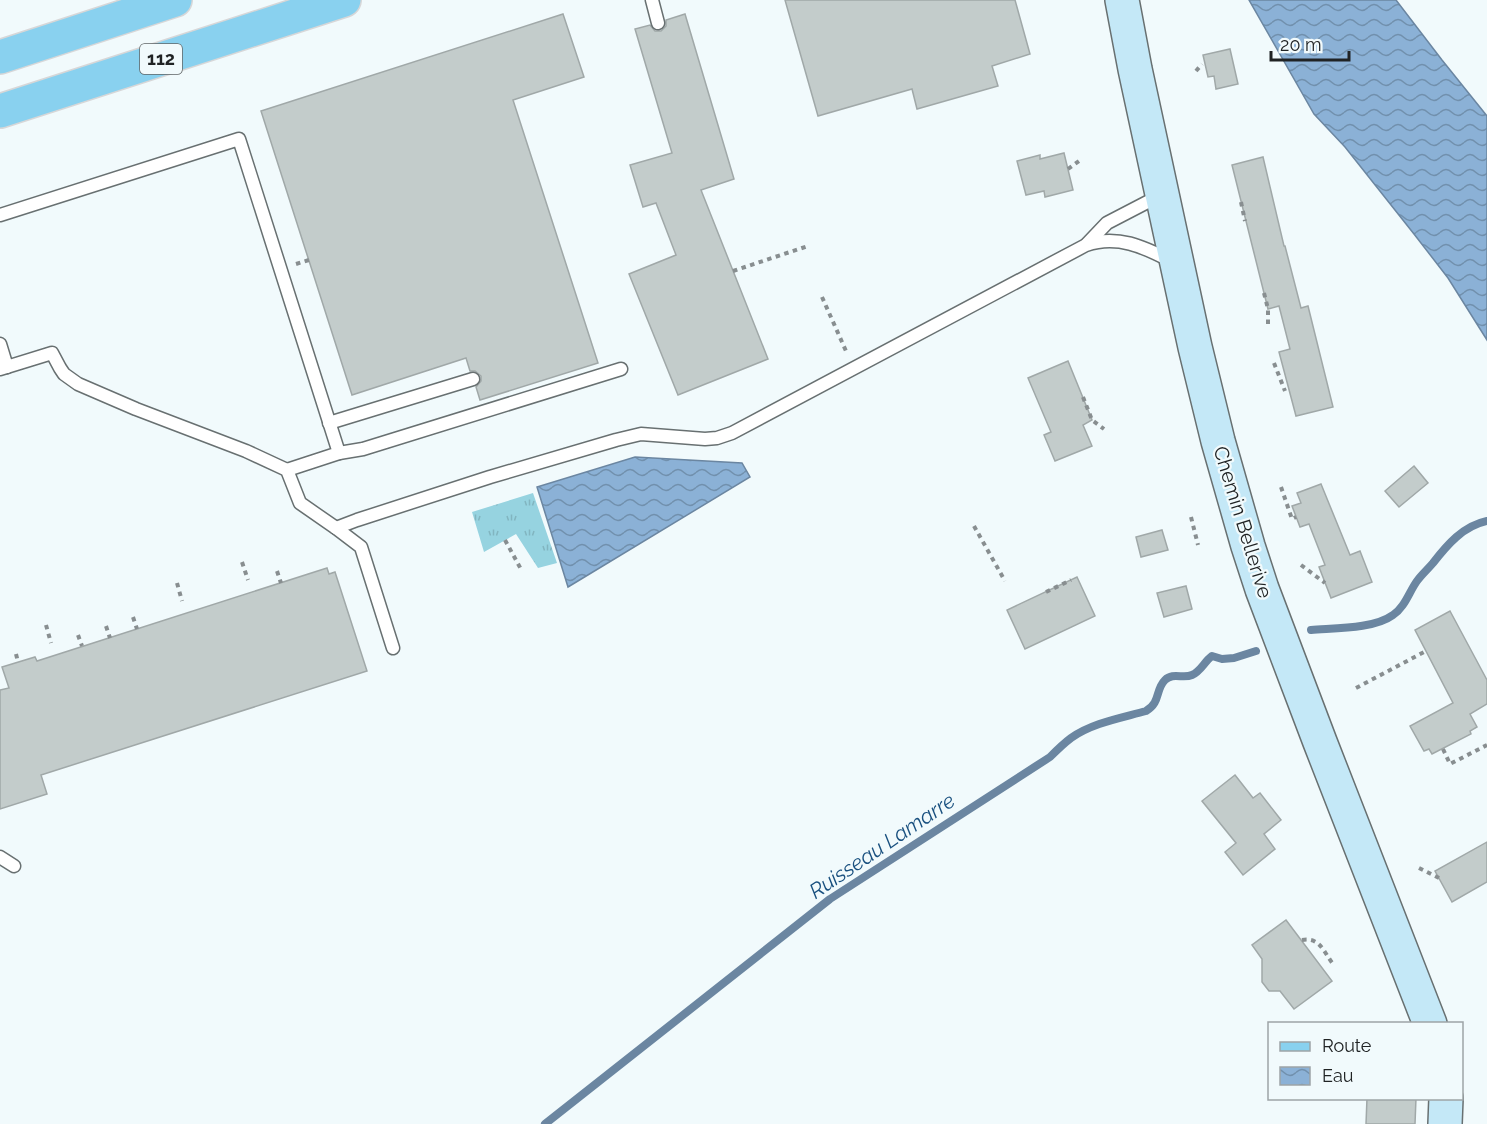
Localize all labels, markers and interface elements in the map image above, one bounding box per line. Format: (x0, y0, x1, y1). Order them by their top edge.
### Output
scale bar (1271, 24, 1349, 62)
text: 20 m (1280, 34, 1322, 55)
road number: 112 (140, 44, 182, 74)
street label: Chemin Bellerive (1208, 443, 1278, 601)
water label: Ruisseau Lamarre (804, 788, 959, 904)
legend (1268, 1022, 1463, 1100)
text: Route (1322, 1035, 1372, 1056)
text: Eau (1322, 1065, 1353, 1086)

